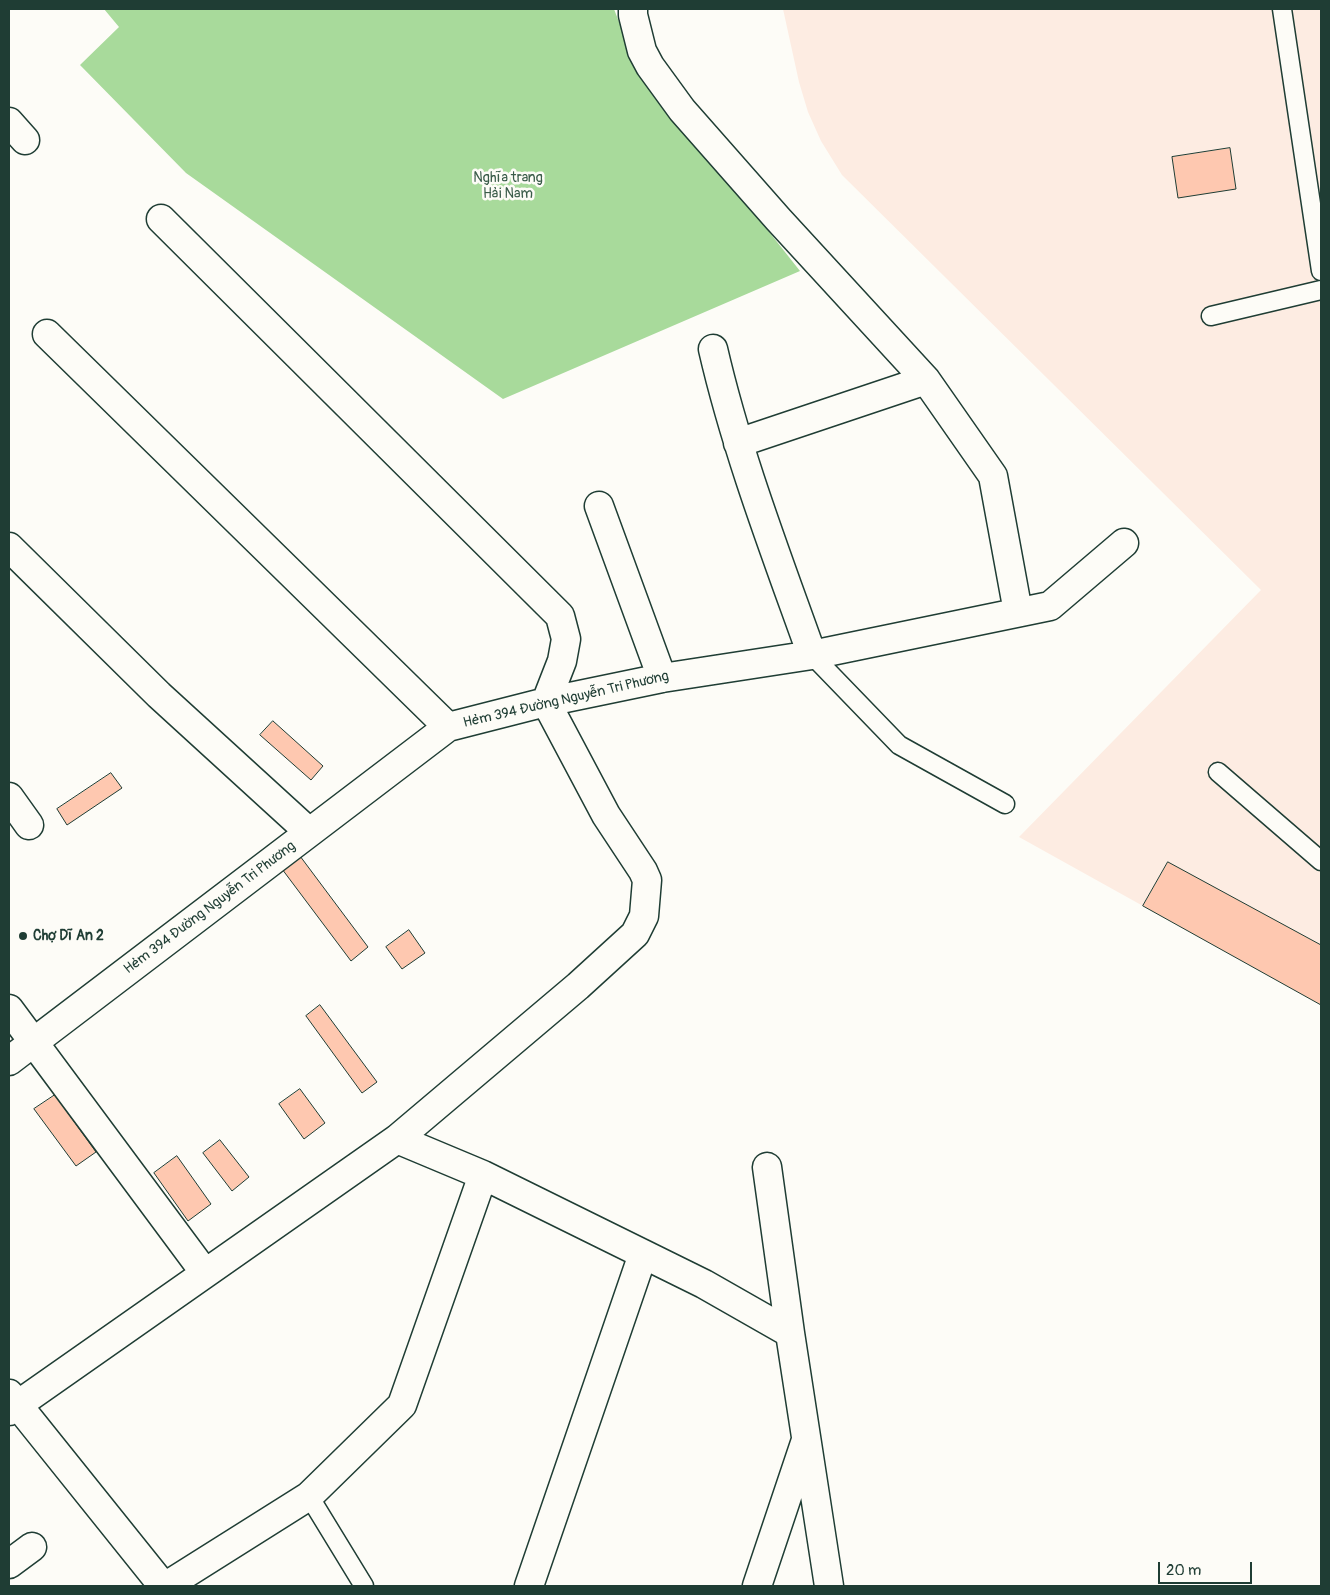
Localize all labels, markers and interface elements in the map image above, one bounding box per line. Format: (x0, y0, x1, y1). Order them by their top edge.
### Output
park label: Nghĩa trang Hải Nam (473, 170, 543, 202)
street label: Hẻm 394 Đường Nguyễn Tri Phương (462, 668, 670, 732)
street label: Hẻm 394 Đường Nguyễn Tri Phương (121, 838, 299, 978)
place label: Chợ Dĩ An 2 (33, 928, 104, 944)
marker: Chợ Dĩ An 2 (17, 930, 29, 942)
scale bar (1160, 1552, 1254, 1584)
text: 20 m (1166, 1561, 1201, 1580)

